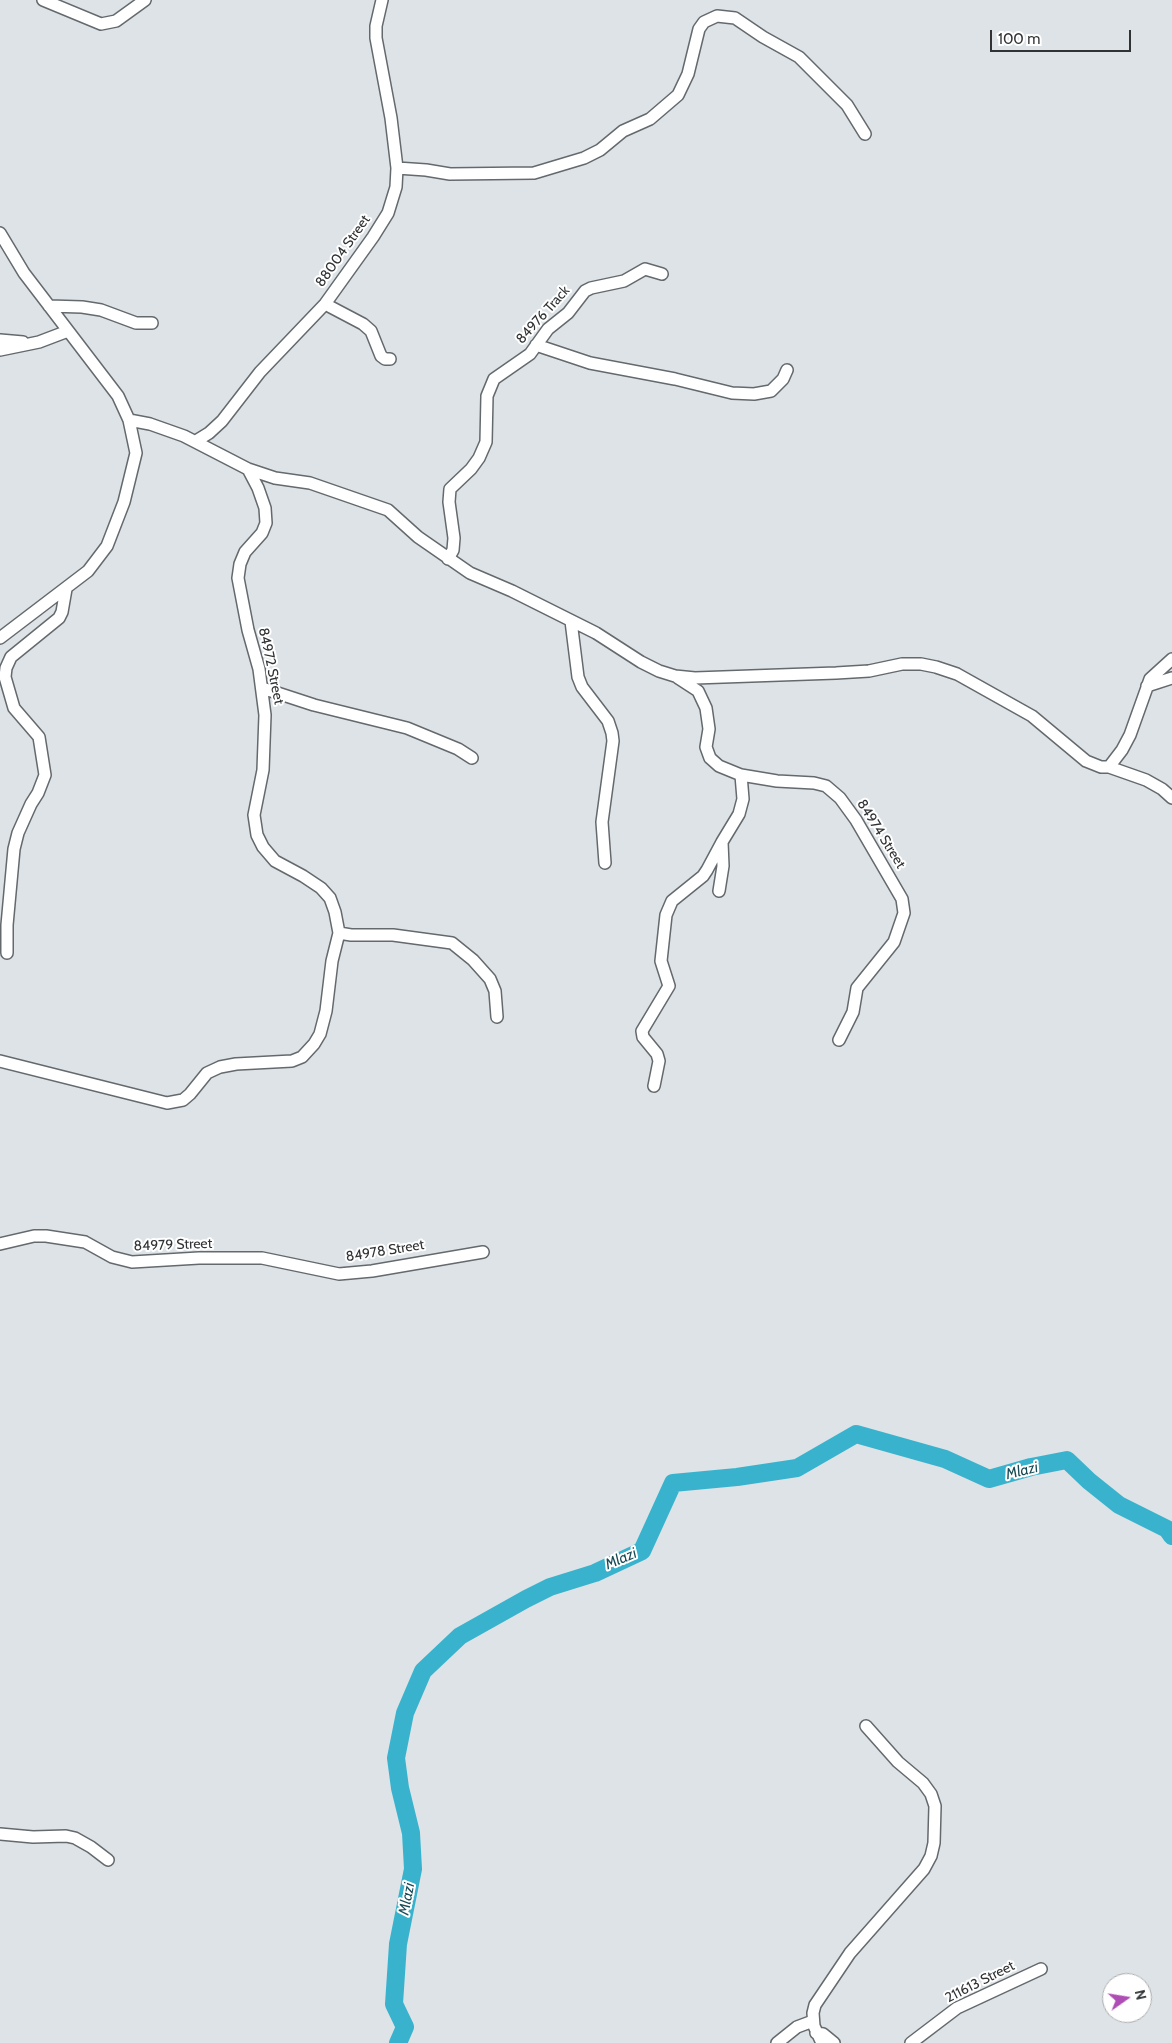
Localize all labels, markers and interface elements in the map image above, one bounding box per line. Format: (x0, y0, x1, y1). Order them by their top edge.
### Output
scale bar (992, 20, 1133, 52)
text: 100 m (998, 30, 1040, 48)
street label: 88004 Street (312, 212, 374, 290)
street label: 84976 Track (513, 283, 573, 347)
street label: 84972 Street (255, 626, 287, 706)
street label: 84974 Street (853, 796, 909, 872)
street label: 84979 Street (133, 1235, 213, 1255)
street label: 84978 Street (345, 1237, 425, 1265)
water label: Mlazi (1004, 1458, 1040, 1484)
water label: Mlazi (603, 1544, 639, 1574)
water label: Mlazi (395, 1881, 419, 1917)
street label: 211613 Street (943, 1957, 1017, 2007)
north arrow (1102, 1973, 1152, 2023)
text: N (1131, 1988, 1151, 2002)

